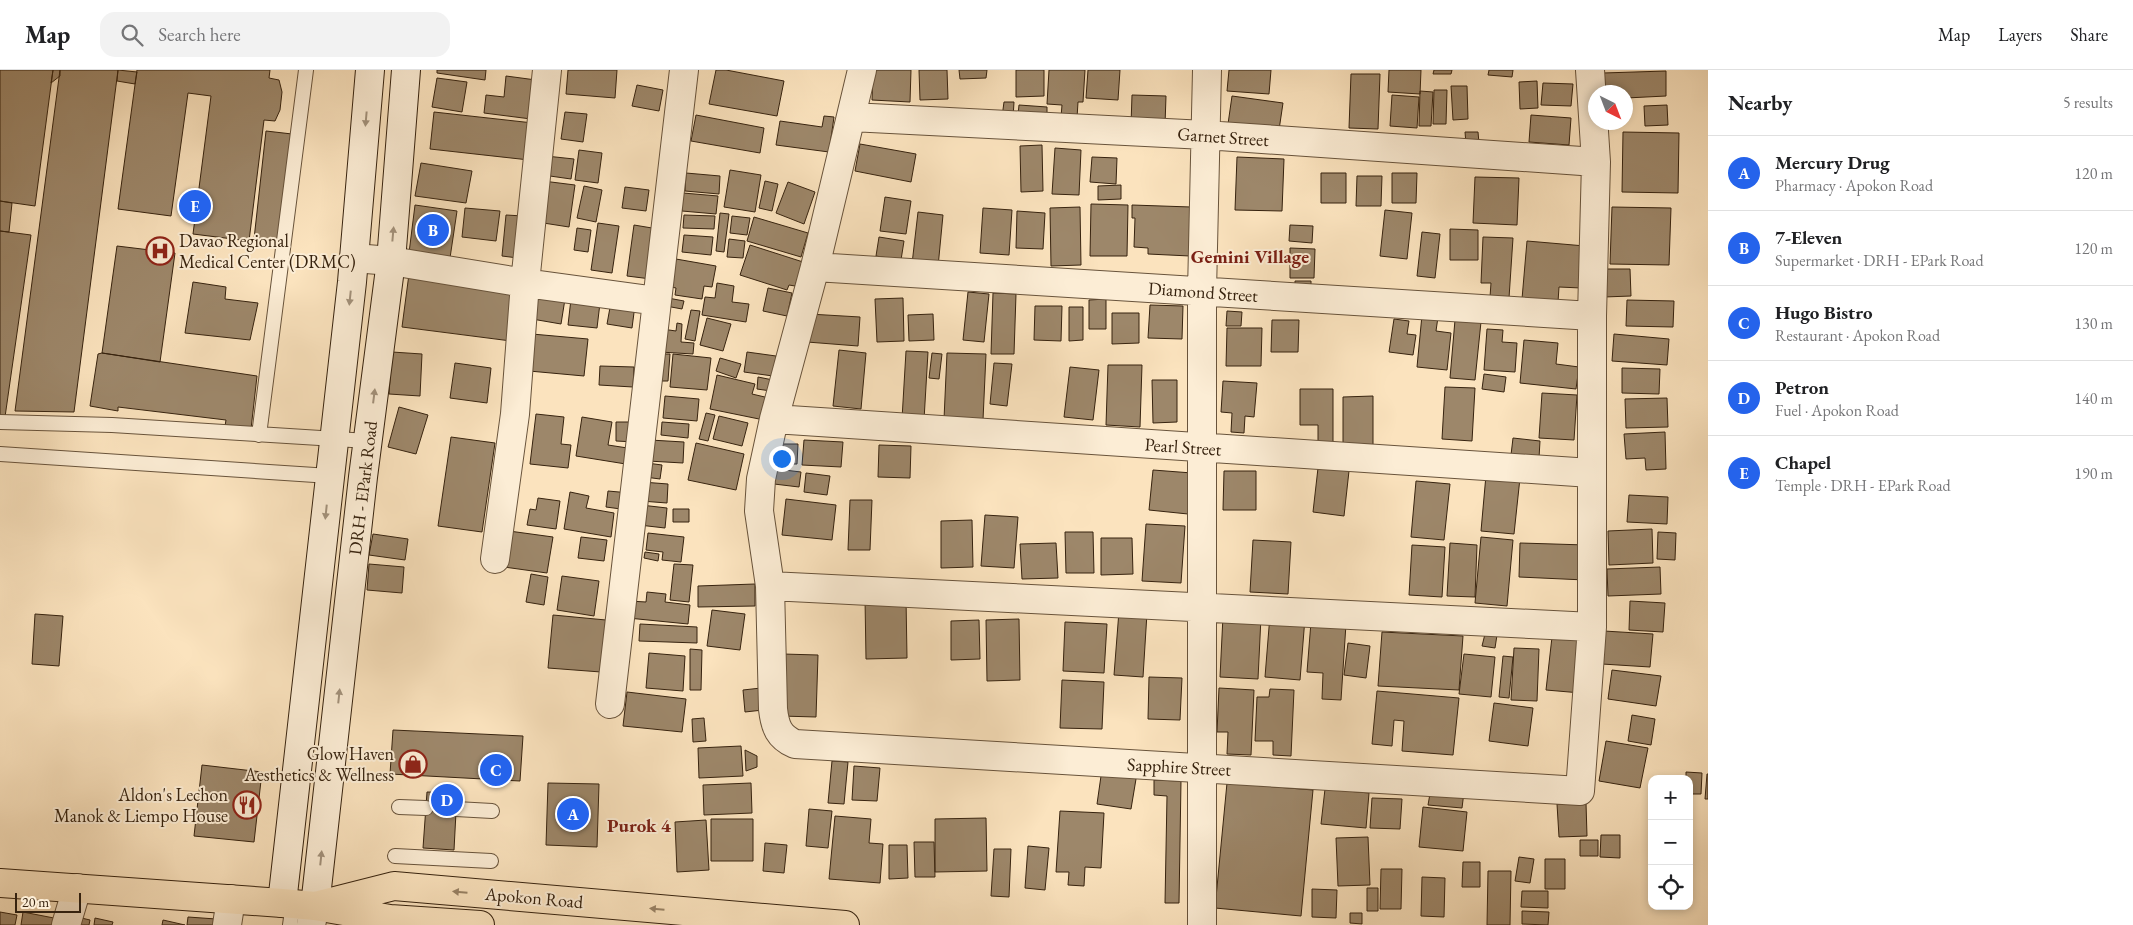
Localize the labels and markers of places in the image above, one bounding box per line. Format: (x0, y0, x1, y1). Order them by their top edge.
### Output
pin: E (179, 187, 211, 225)
pin: B (417, 211, 449, 249)
place label: Davao Regional Medical Center (DRMC) (179, 229, 356, 273)
hospital icon: Davao Regional Medical Center (DRMC) (145, 236, 175, 266)
place label: Glow Haven Aesthetics & Wellness (243, 742, 394, 786)
shop icon: Glow Haven Aesthetics & Wellness (398, 749, 428, 779)
pin: C (480, 751, 512, 789)
pin: D (431, 781, 463, 819)
place label: Aldon's Lechon Manok & Liempo House (54, 783, 228, 827)
restaurant icon: Aldon's Lechon Manok & Liempo House (232, 790, 262, 820)
pin: A (557, 795, 589, 833)

